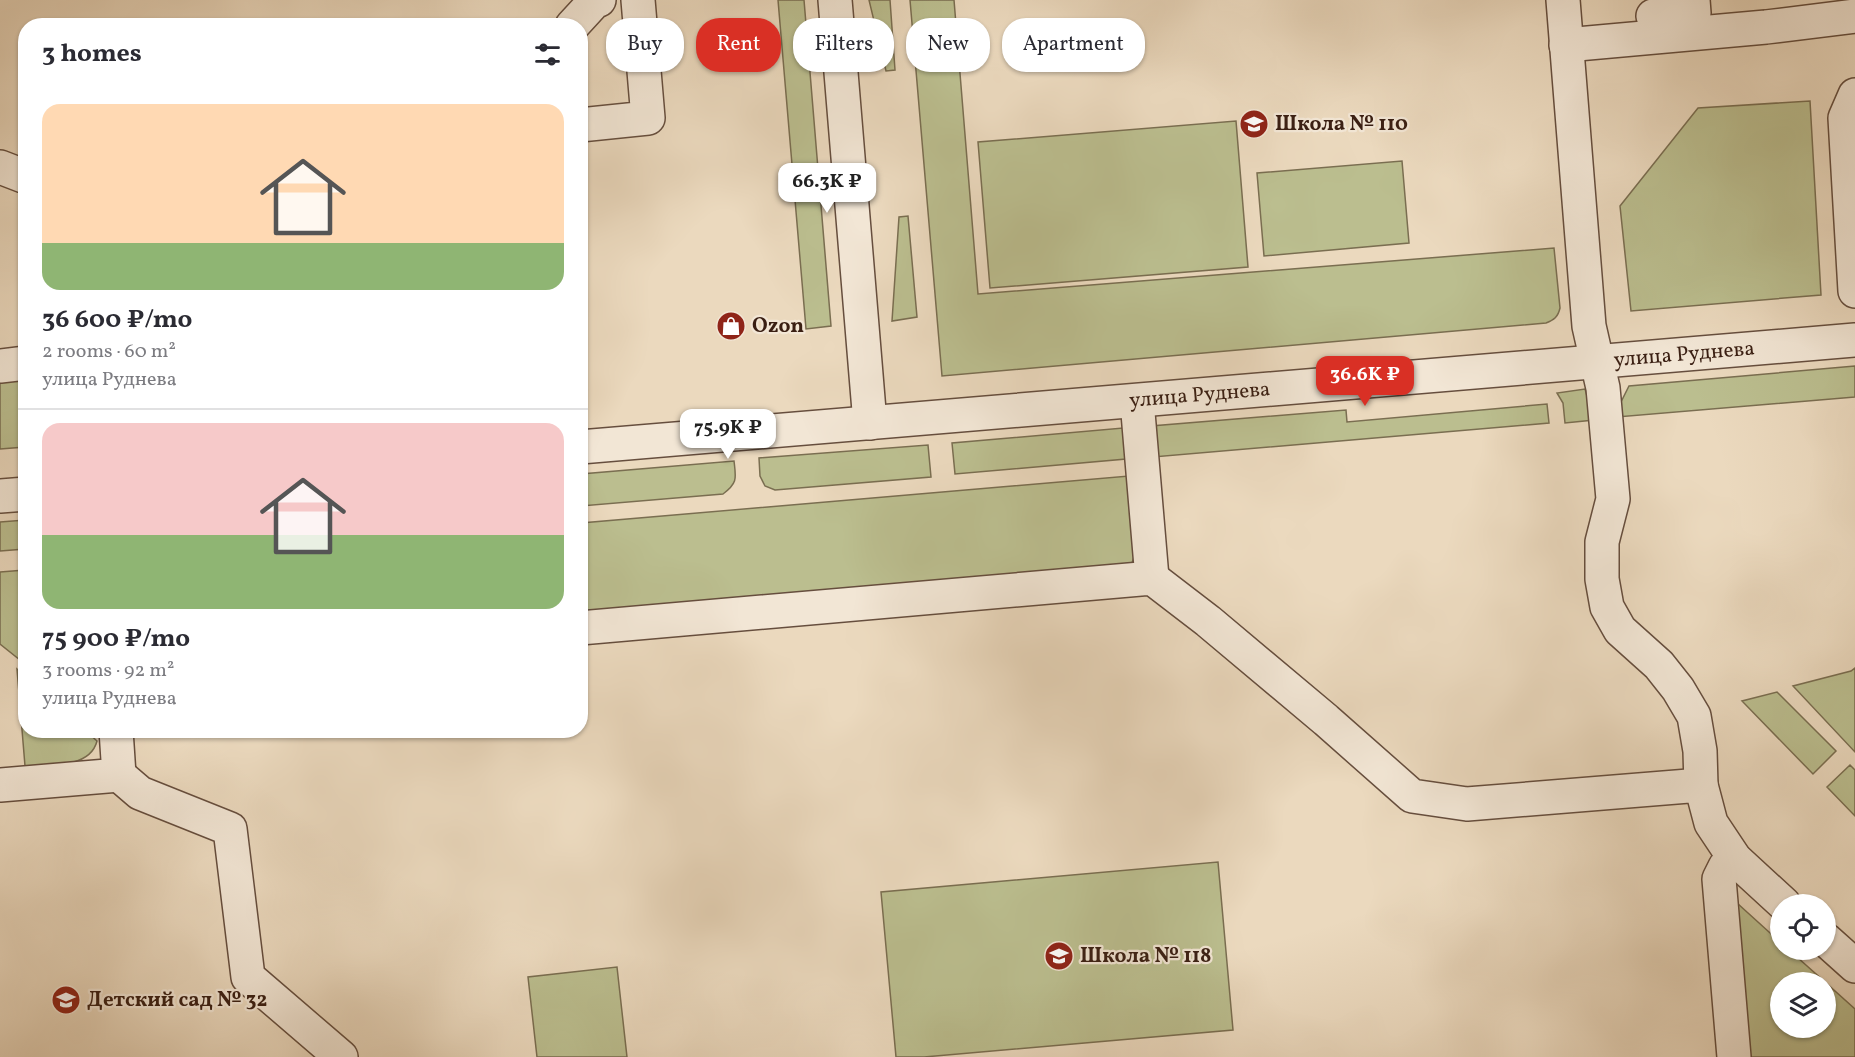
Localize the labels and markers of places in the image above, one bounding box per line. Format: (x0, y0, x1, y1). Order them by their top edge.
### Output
school or university icon: Школа № 110 (1238, 108, 1270, 140)
place label: Школа № 110 (1275, 110, 1408, 139)
pin: 66.3K ₽ (772, 163, 882, 214)
shop icon: Ozon (715, 310, 747, 342)
place label: Ozon (752, 312, 804, 341)
pin: 36.6K ₽ (1310, 356, 1420, 407)
pin: 75.9K ₽ (673, 409, 783, 460)
school or university icon: Школа № 118 (1043, 940, 1075, 972)
place label: Школа № 118 (1080, 942, 1212, 971)
school or university icon: Детский сад № 32 (50, 984, 82, 1016)
place label: Детский сад № 32 (87, 986, 267, 1015)

